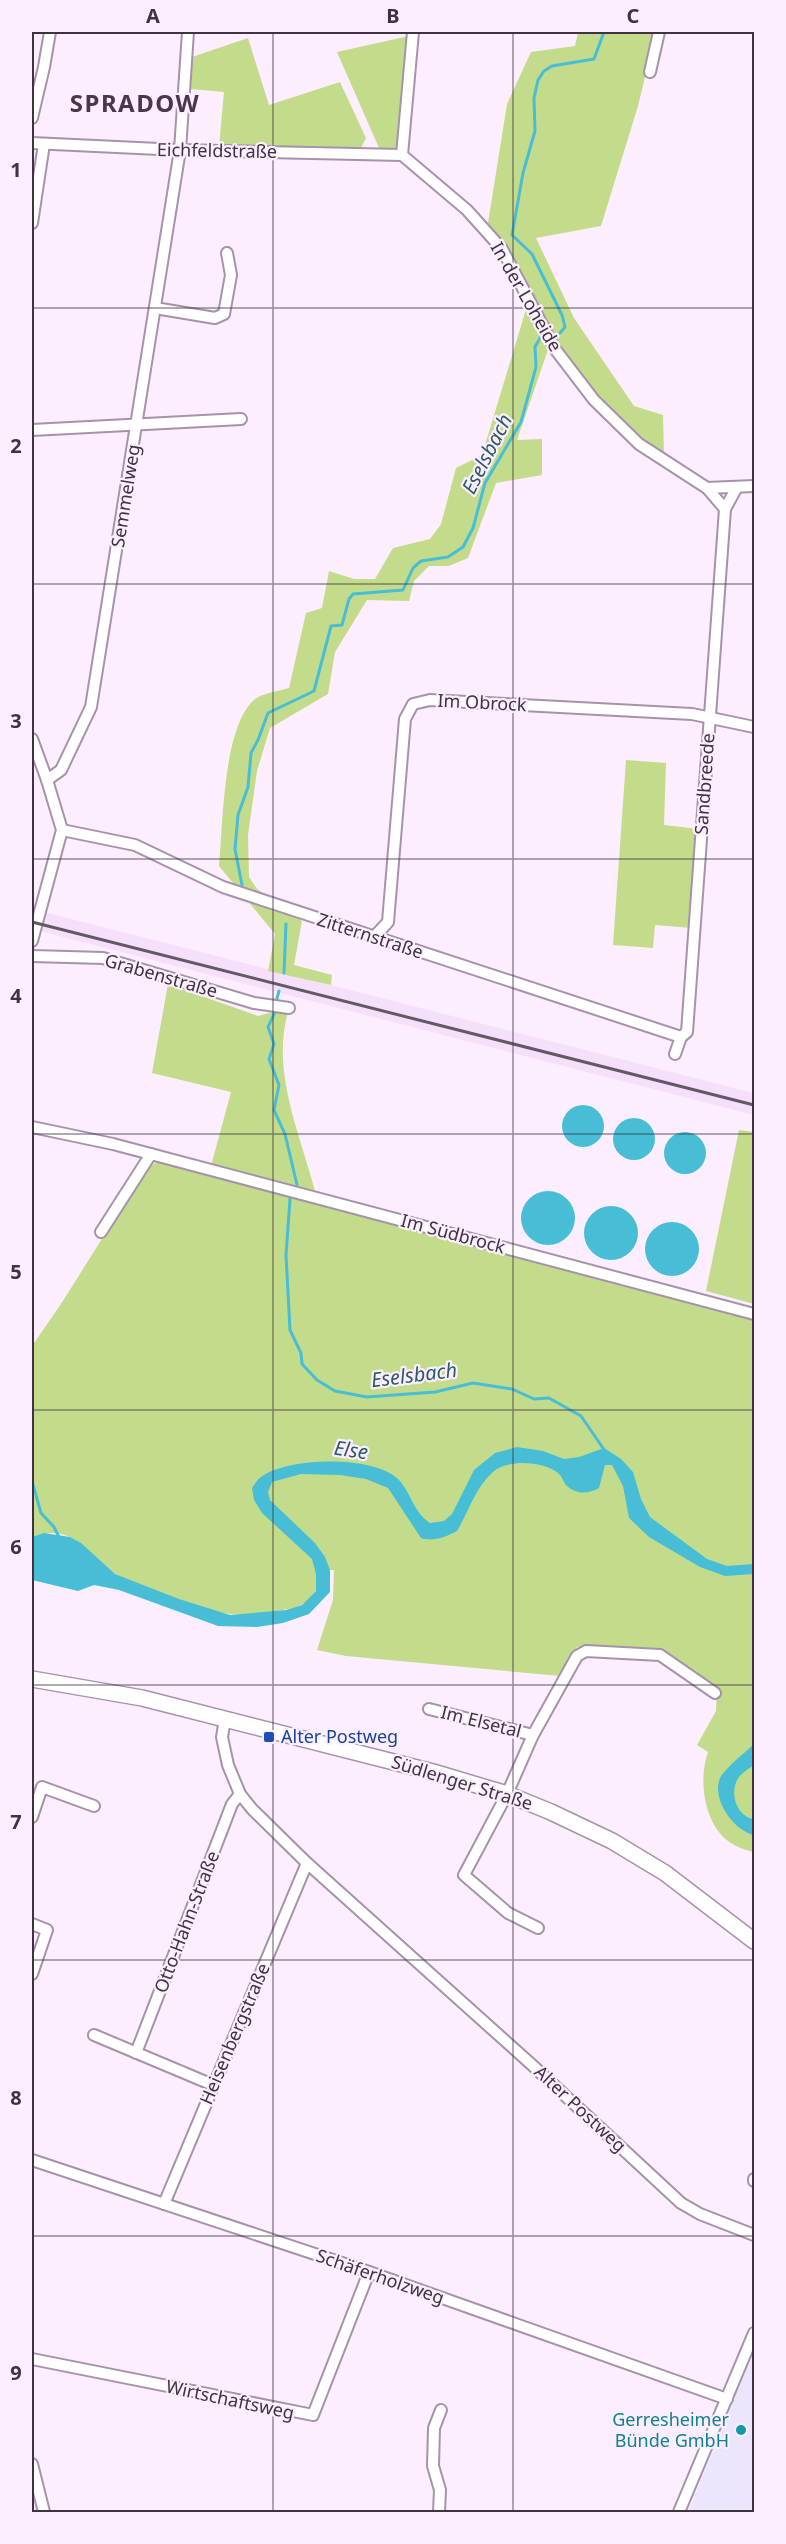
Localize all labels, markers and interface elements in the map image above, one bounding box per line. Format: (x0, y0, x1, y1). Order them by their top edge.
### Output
text: A (146, 2, 160, 29)
text: B (386, 2, 400, 29)
text: C (627, 2, 640, 29)
district label: SPRADOW (70, 86, 200, 119)
street label: Eichfeldstraße (157, 137, 277, 163)
text: 1 (10, 156, 22, 183)
street label: In der Loheide (486, 237, 568, 356)
water label: Eselsbach (455, 409, 518, 498)
text: 2 (10, 432, 22, 459)
street label: Semmelweg (105, 443, 145, 549)
street label: Im Obrock (437, 688, 527, 716)
text: 3 (10, 707, 22, 734)
street label: Sandbreede (688, 732, 720, 836)
street label: Zitternstraße (314, 907, 427, 964)
street label: Grabenstraße (102, 947, 221, 1003)
text: 4 (10, 982, 22, 1009)
street label: Im Südbrock (398, 1208, 508, 1259)
text: 5 (10, 1258, 22, 1285)
water label: Eselsbach (369, 1356, 458, 1393)
water label: Else (332, 1434, 370, 1465)
text: 6 (10, 1533, 22, 1560)
street label: Im Elsetal (438, 1699, 524, 1743)
place label: Alter Postweg (281, 1724, 398, 1748)
marker: Alter Postweg (262, 1730, 276, 1744)
street label: Südlenger Straße (389, 1749, 536, 1815)
text: 7 (10, 1808, 22, 1835)
street label: Otto-Hahn-Straße (148, 1847, 224, 1996)
street label: Heisenbergstraße (193, 1959, 275, 2108)
street label: Alter Postweg (530, 2060, 632, 2157)
text: 8 (10, 2084, 22, 2111)
street label: Schäferholzweg (313, 2243, 448, 2309)
text: 9 (10, 2359, 22, 2386)
street label: Wirtschaftsweg (164, 2374, 297, 2424)
place label: Gerresheimer Bünde GmbH (612, 2407, 730, 2452)
marker: Gerresheimer Bünde GmbH (734, 2423, 748, 2437)

